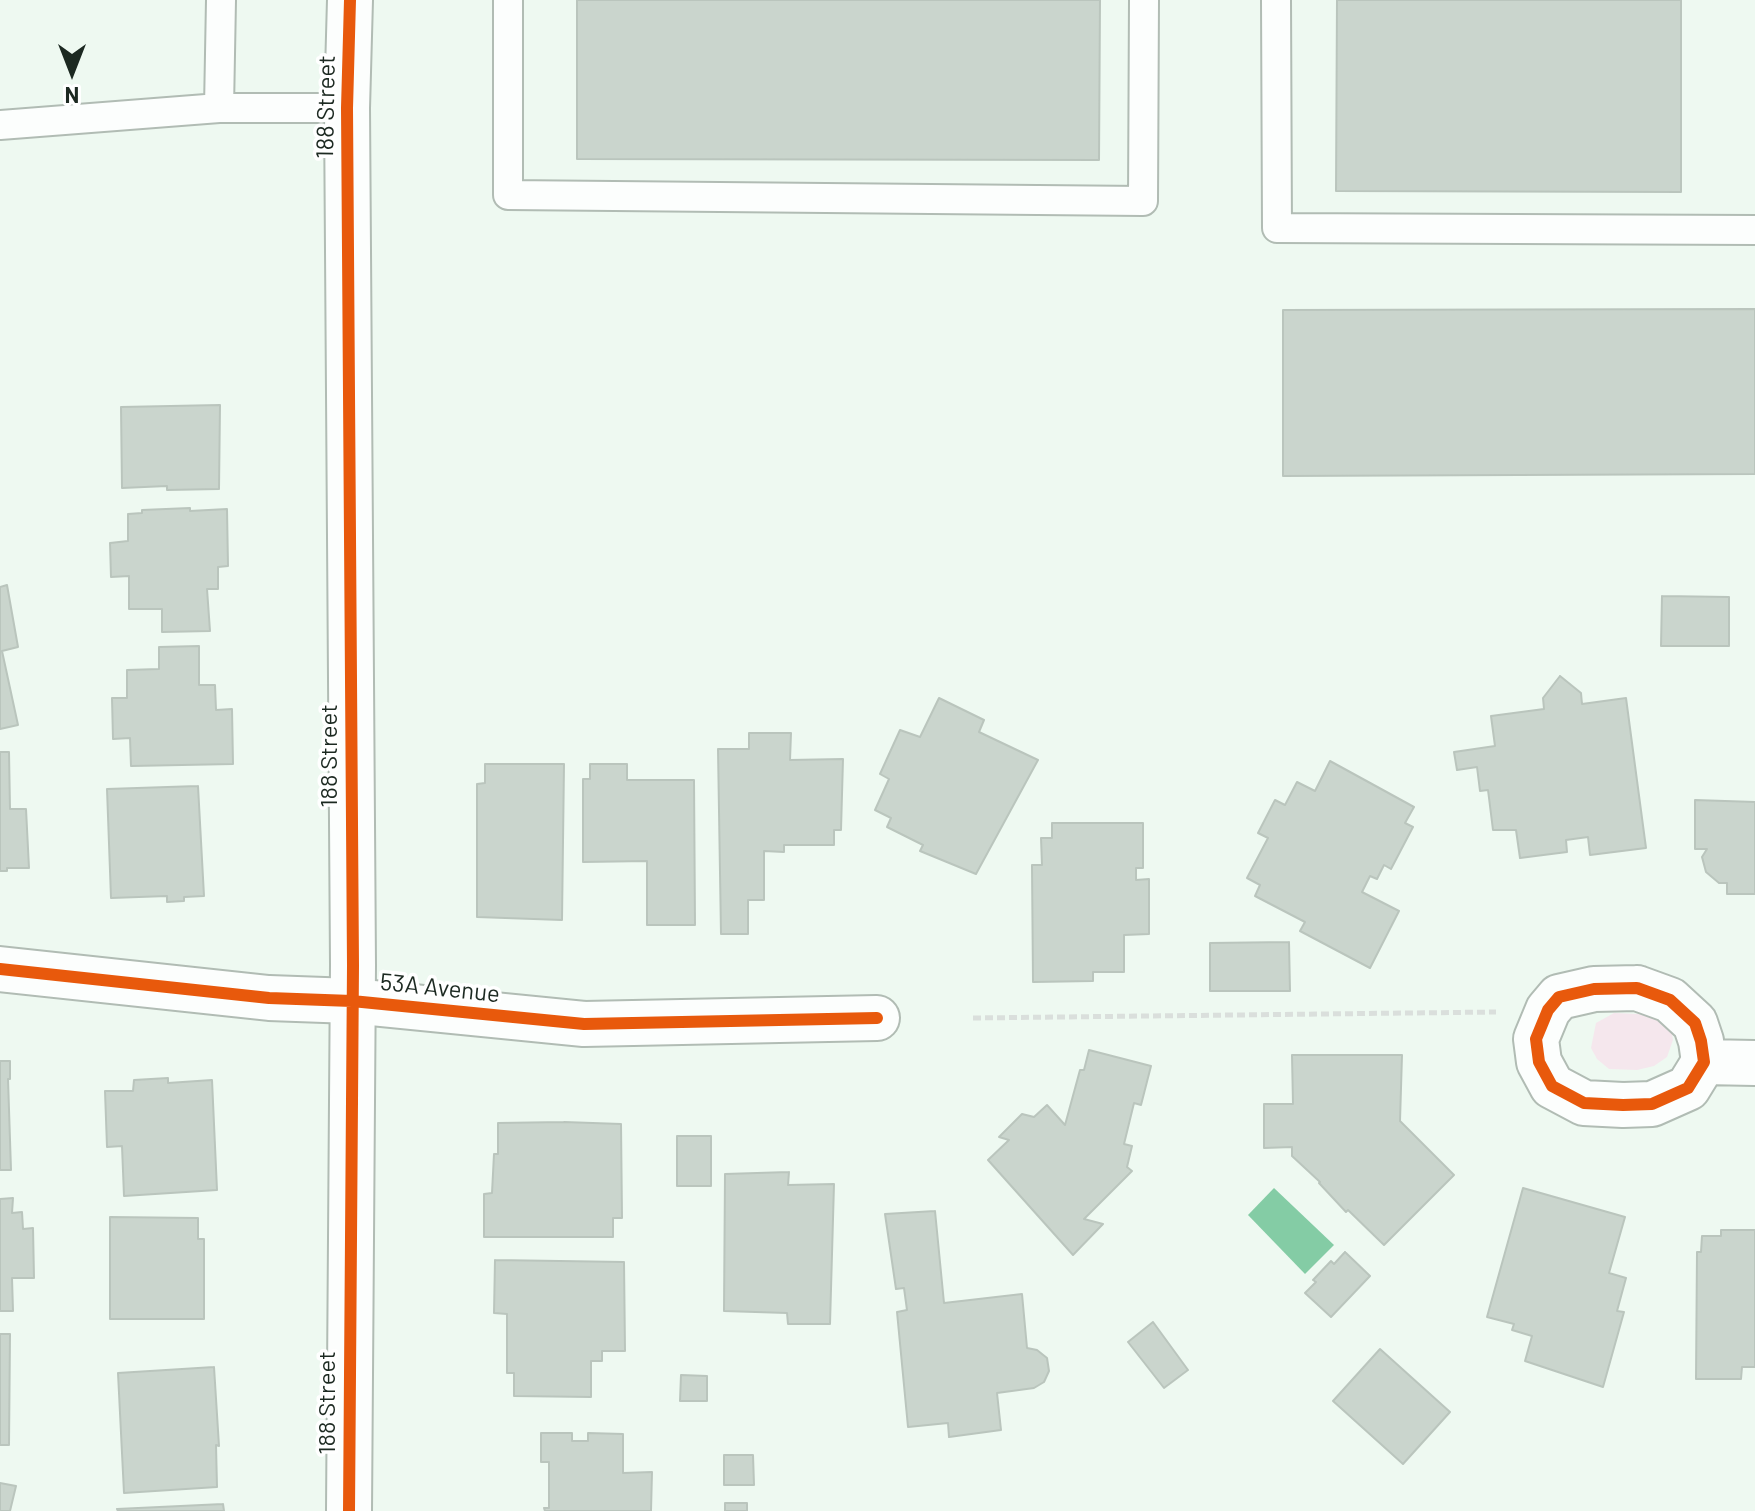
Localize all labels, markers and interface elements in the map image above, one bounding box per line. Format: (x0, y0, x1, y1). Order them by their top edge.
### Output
north arrow (32, 32, 112, 112)
street label: 188 Street (311, 55, 341, 159)
text: N (65, 83, 79, 109)
street label: 188 Street (315, 704, 343, 808)
street label: 53A Avenue (379, 967, 501, 1009)
street label: 188 Street (313, 1351, 341, 1455)

